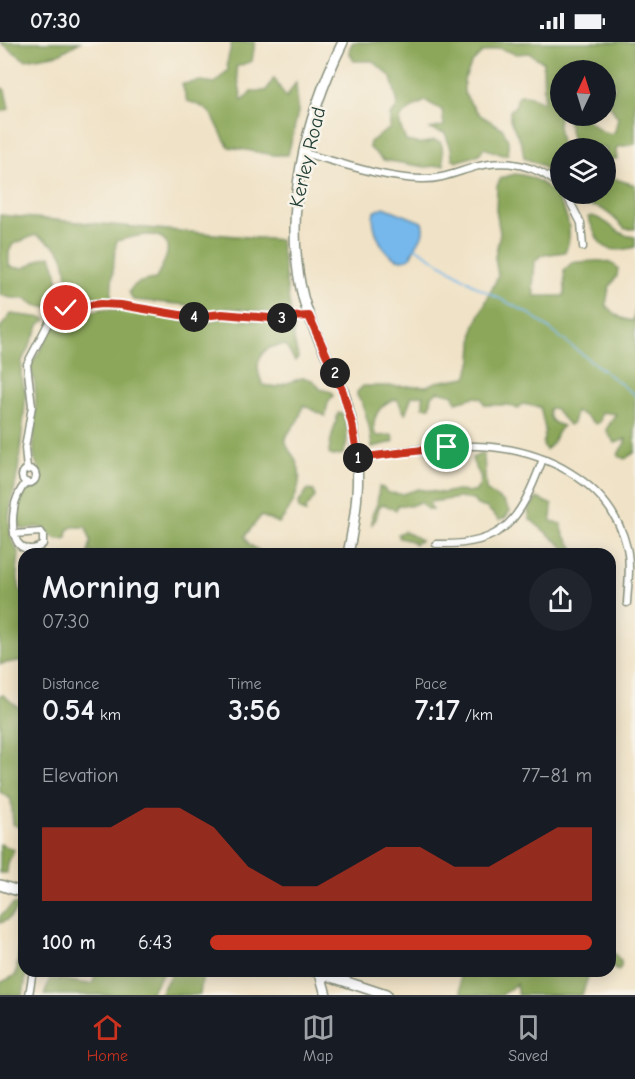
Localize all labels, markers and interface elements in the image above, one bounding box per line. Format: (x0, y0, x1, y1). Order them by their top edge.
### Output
text: 07:30 (30, 8, 80, 34)
north arrow (550, 60, 616, 126)
map controls (550, 60, 616, 204)
street label: Kerley Road (285, 105, 330, 210)
button: layers (550, 138, 616, 204)
pin (40, 282, 91, 333)
icon: check (49, 291, 82, 324)
pin: 4 (179, 302, 209, 332)
pin: 3 (267, 303, 297, 333)
text: 4 (190, 308, 198, 326)
text: 3 (278, 309, 286, 327)
pin: 2 (320, 358, 350, 388)
text: 2 (331, 364, 339, 382)
pin (421, 421, 472, 472)
icon: arrive (430, 430, 463, 463)
pin: 1 (343, 443, 373, 473)
text: 1 (355, 449, 361, 467)
text: Morning run (42, 568, 221, 606)
button: share (529, 568, 592, 631)
text: 07:30 (42, 610, 90, 633)
text: Distance (42, 675, 99, 693)
text: Time (228, 675, 262, 693)
text: Pace (415, 675, 447, 693)
text: 0.54 (42, 693, 95, 728)
text: 3:56 (228, 693, 281, 728)
text: 7:17 (415, 693, 460, 728)
text: km (95, 706, 121, 724)
text: /km (460, 706, 493, 724)
text: Elevation (42, 764, 119, 787)
text: 77–81 m (521, 764, 592, 787)
text: 100 m (42, 931, 96, 954)
text: 6:43 (138, 931, 172, 954)
tab: Home (87, 1011, 128, 1065)
tab: Map (302, 1011, 335, 1065)
tab: Saved (508, 1011, 548, 1065)

